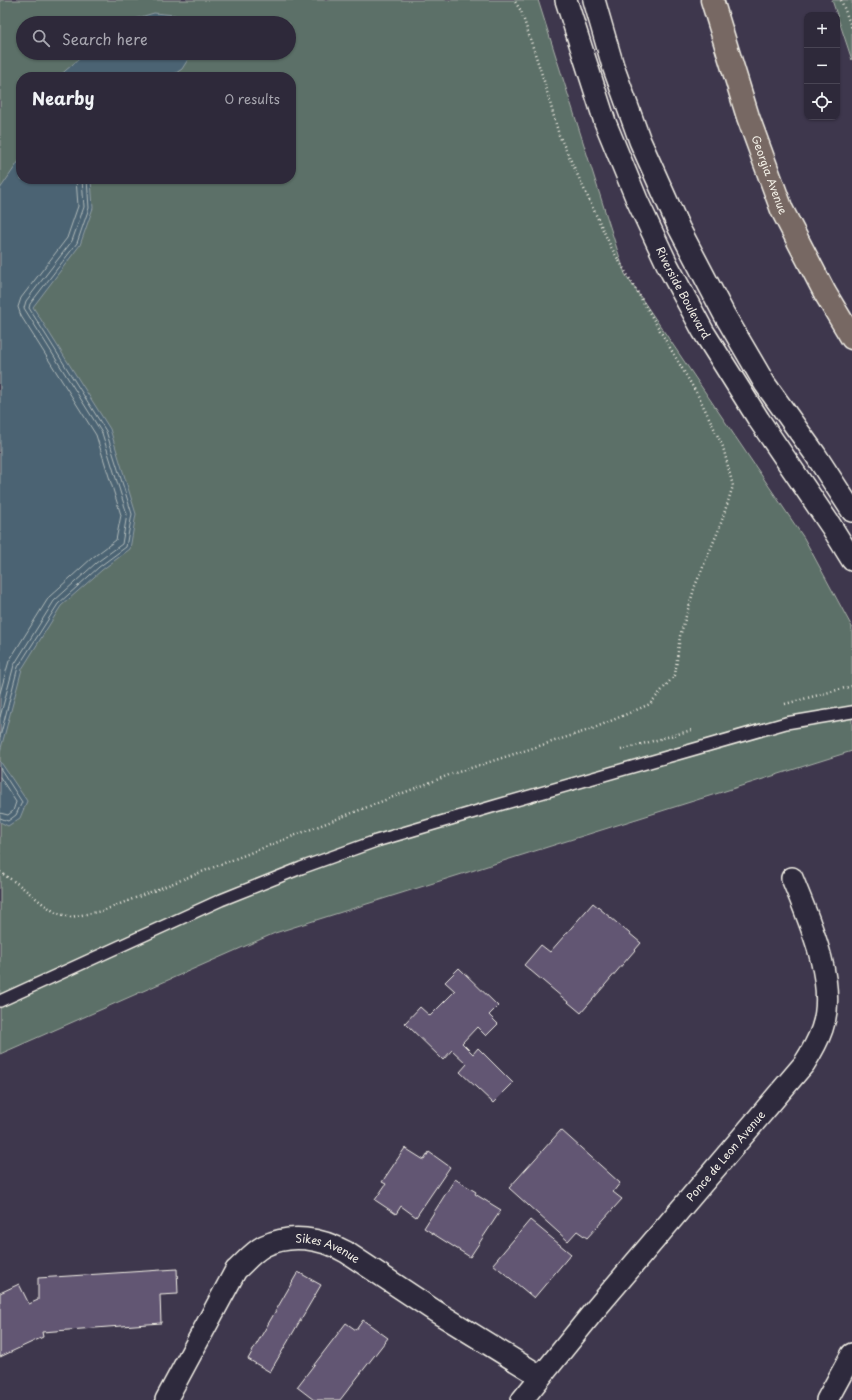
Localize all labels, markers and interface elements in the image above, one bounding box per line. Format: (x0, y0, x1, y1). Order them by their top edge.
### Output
map controls (804, 12, 840, 120)
button: + (804, 12, 840, 48)
search box (16, 16, 296, 60)
icon: search (30, 27, 52, 49)
text: Search here (62, 27, 148, 50)
button: − (804, 48, 840, 84)
button: locate (804, 84, 840, 120)
text: Nearby (32, 85, 94, 111)
text: 0 results (225, 89, 280, 108)
street label: Georgia Avenue (747, 133, 792, 217)
street label: Riverside Boulevard (652, 244, 715, 342)
street label: Ponce de Leon Avenue (682, 1107, 769, 1205)
street label: Sikes Avenue (295, 1229, 363, 1267)

